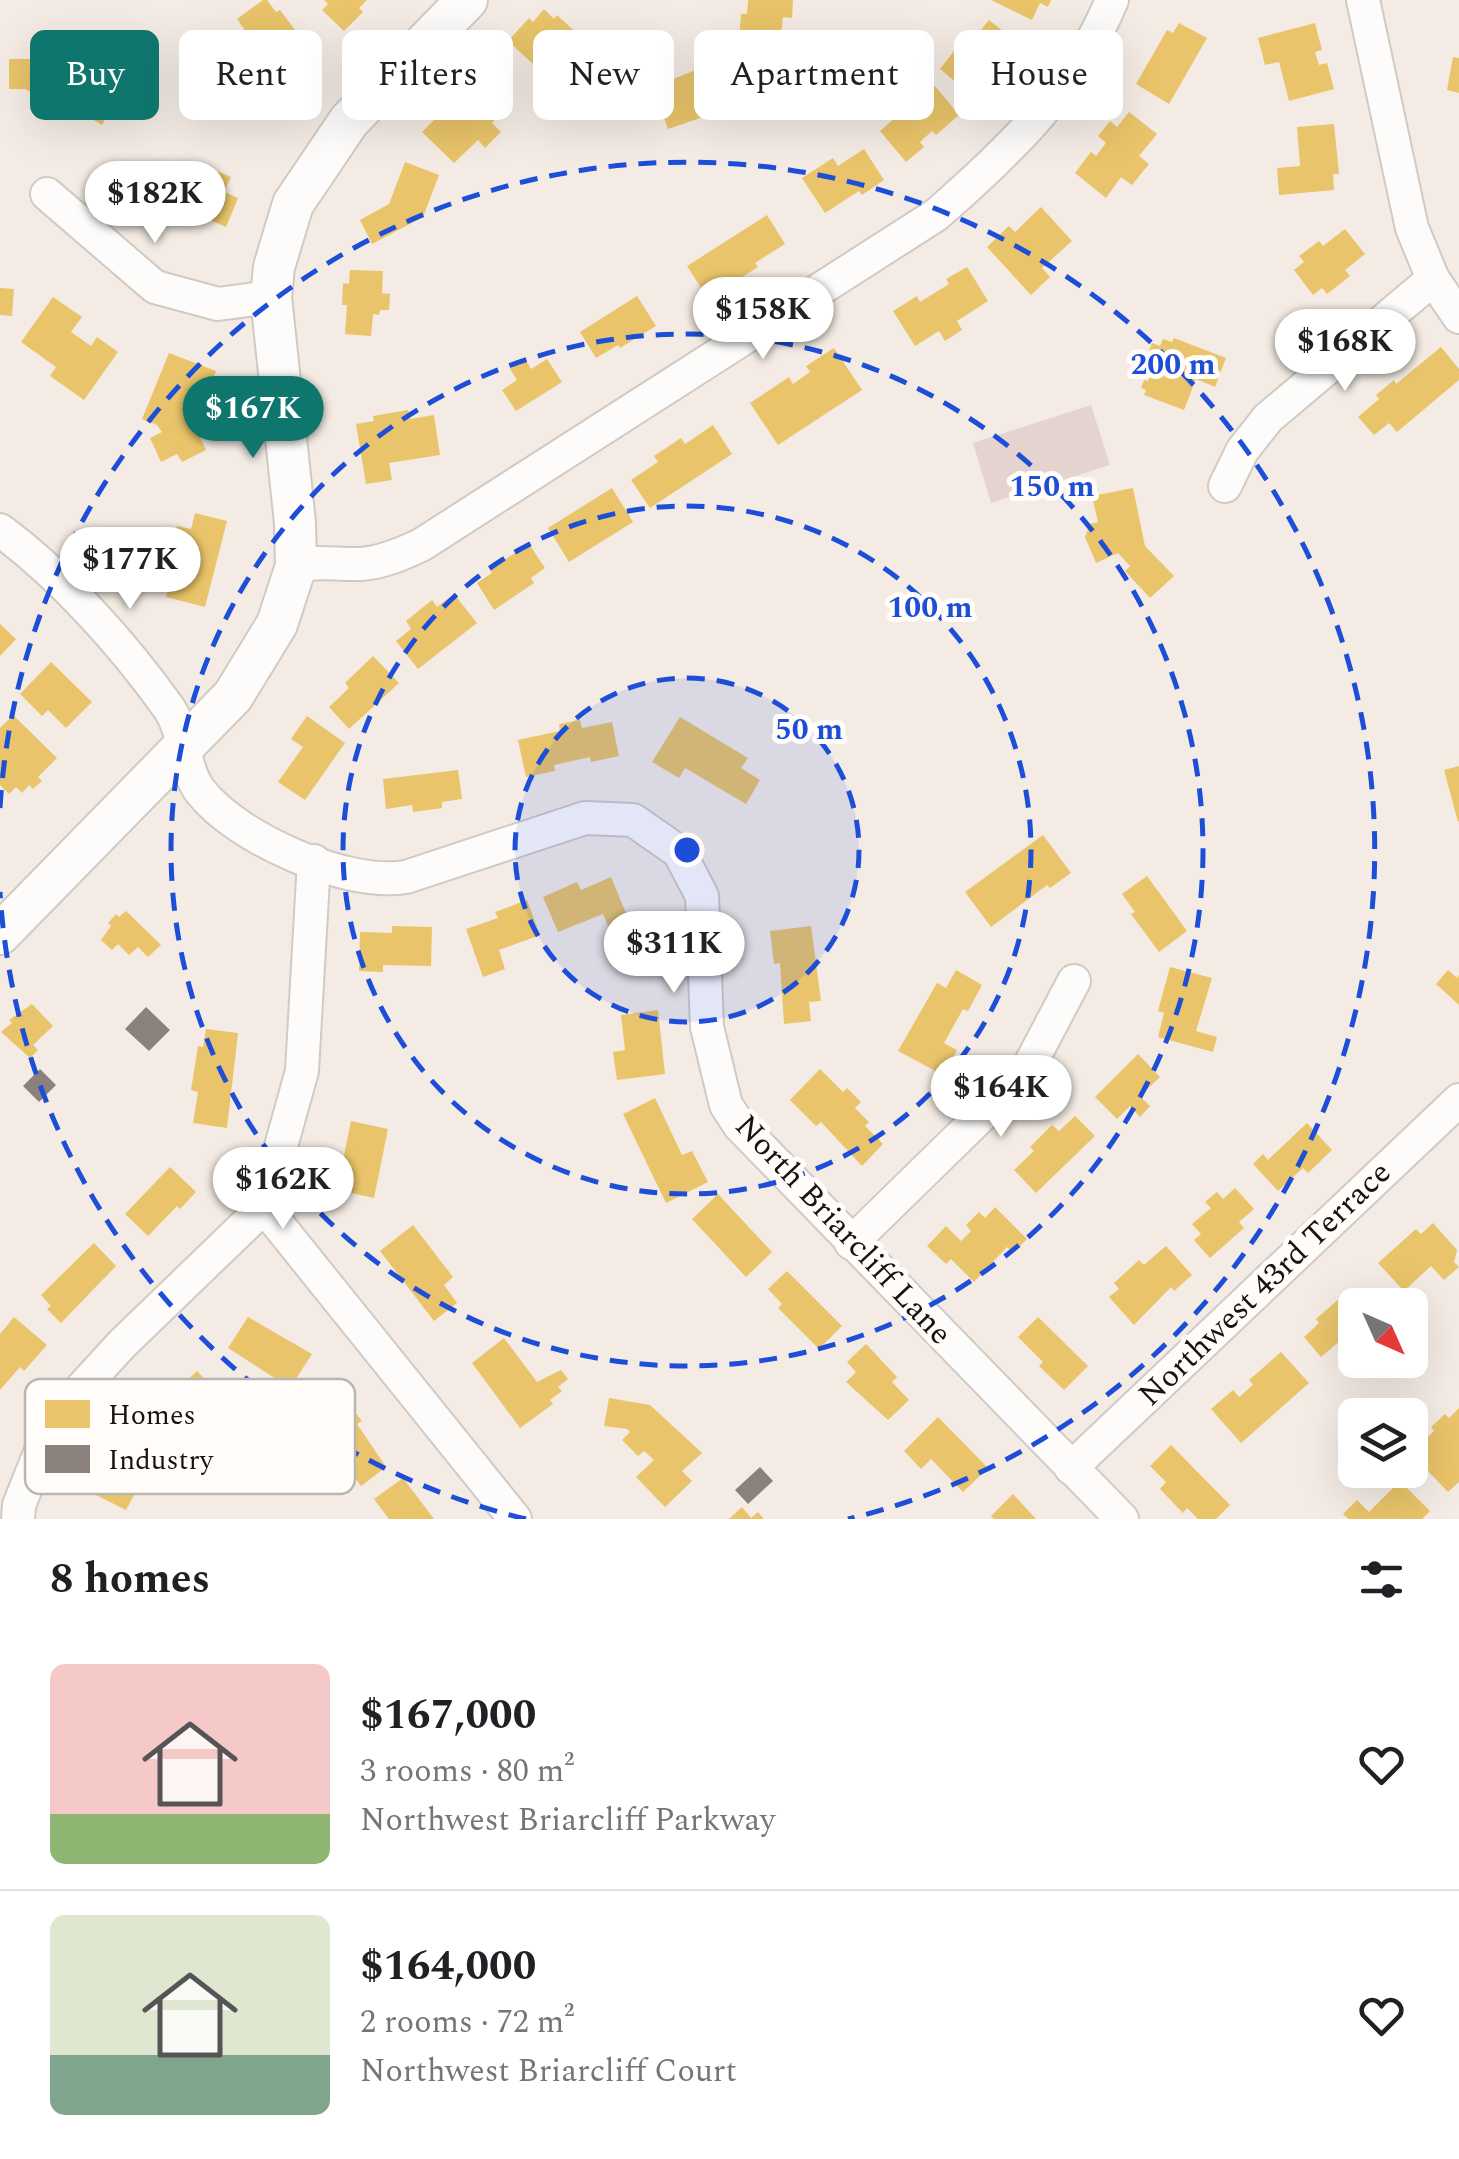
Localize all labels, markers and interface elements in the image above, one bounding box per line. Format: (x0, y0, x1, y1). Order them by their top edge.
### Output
chip: Buy (30, 30, 159, 120)
chip: Rent (179, 30, 322, 120)
chip: Filters (342, 30, 513, 120)
chip: New (533, 30, 674, 120)
chip: Apartment (694, 30, 934, 120)
chip: House (954, 30, 1123, 120)
pin: $182K (85, 161, 225, 246)
text: $182K (107, 169, 203, 218)
pin: $158K (693, 277, 833, 362)
text: $158K (715, 285, 811, 334)
pin: $168K (1275, 309, 1415, 394)
text: $168K (1297, 317, 1393, 366)
text: 200 m (1130, 342, 1216, 388)
pin: $167K (183, 376, 323, 461)
text: $167K (205, 384, 301, 433)
text: 150 m (1009, 464, 1095, 510)
pin: $177K (60, 527, 200, 612)
text: $177K (82, 535, 178, 584)
text: 100 m (887, 585, 973, 631)
text: 50 m (775, 707, 843, 753)
centre of rings (669, 832, 705, 868)
pin: $311K (604, 911, 744, 996)
text: $311K (626, 919, 722, 968)
pin: $164K (931, 1055, 1071, 1140)
text: $164K (953, 1063, 1049, 1112)
street label: North Briarcliff Lane (723, 1103, 963, 1357)
pin: $162K (213, 1147, 353, 1232)
street label: Northwest 43rd Terrace (1127, 1150, 1403, 1418)
text: $162K (235, 1155, 331, 1204)
north arrow (1338, 1288, 1428, 1378)
map controls (1338, 1288, 1428, 1488)
legend (25, 1379, 355, 1494)
text: Homes (108, 1394, 196, 1437)
button: layers (1338, 1398, 1428, 1488)
text: Industry (108, 1439, 215, 1482)
text: 8 homes (50, 1548, 210, 1611)
icon: filters (1354, 1552, 1409, 1607)
text: $167,000 (360, 1684, 536, 1747)
icon: home (130, 1704, 250, 1824)
icon: heart (1354, 1737, 1409, 1792)
text: 3 rooms · 80 m² (360, 1747, 574, 1796)
text: Northwest Briarcliff Parkway (360, 1796, 775, 1845)
text: $164,000 (360, 1935, 536, 1998)
icon: home (130, 1955, 250, 2075)
icon: heart (1354, 1988, 1409, 2043)
text: 2 rooms · 72 m² (360, 1998, 574, 2047)
text: Northwest Briarcliff Court (360, 2047, 737, 2096)

